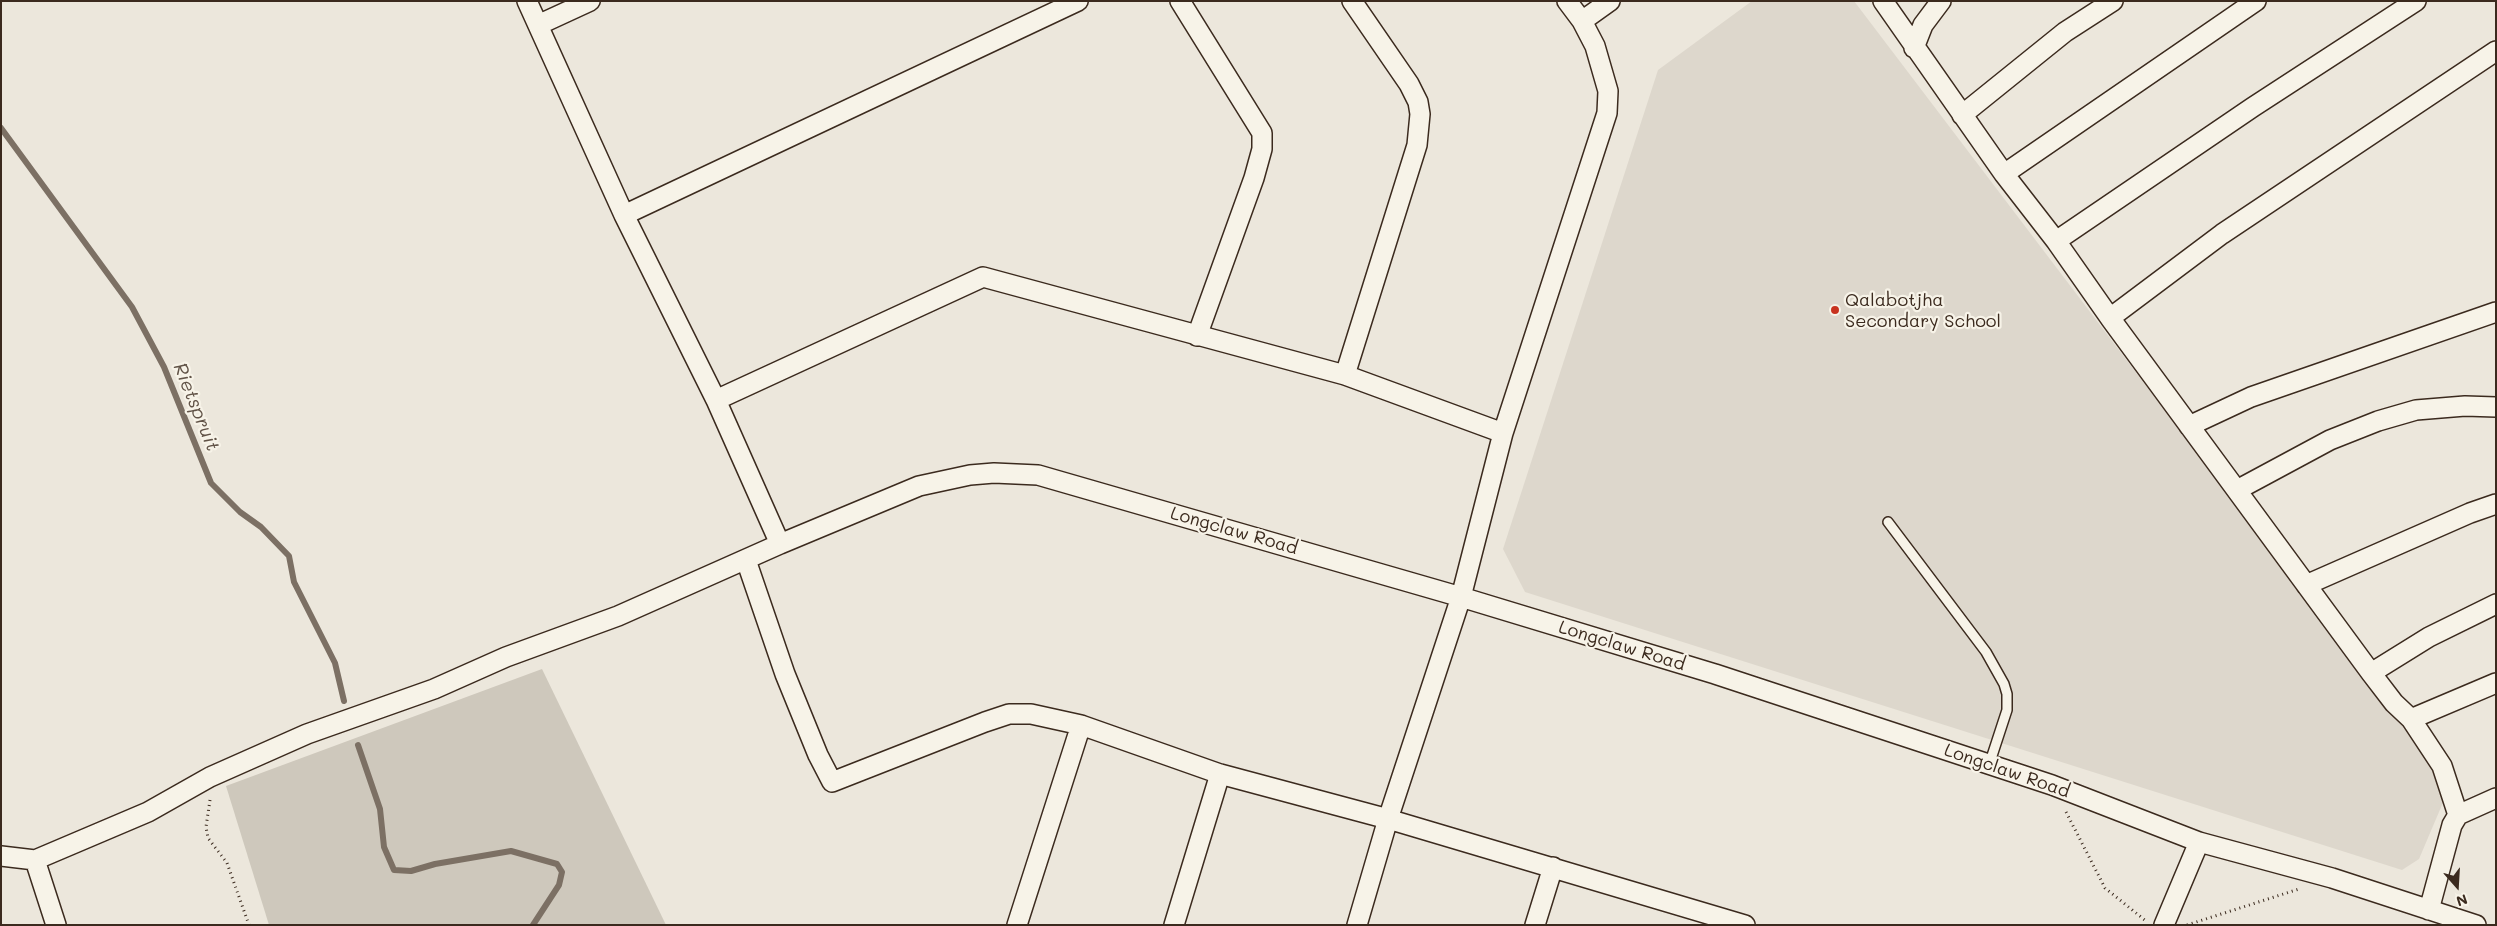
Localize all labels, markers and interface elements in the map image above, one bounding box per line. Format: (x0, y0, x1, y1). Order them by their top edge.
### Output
place label: Qalabotjha Secondary School (1845, 289, 2001, 332)
marker: Qalabotjha Secondary School (1829, 304, 1841, 316)
water label: Rietspruit (168, 360, 224, 454)
street label: Longclaw Road (1168, 503, 1300, 559)
street label: Longclaw Road (1556, 616, 1688, 676)
street label: Longclaw Road (1941, 739, 2073, 803)
north arrow (2432, 861, 2482, 911)
text: N (2454, 890, 2470, 911)

